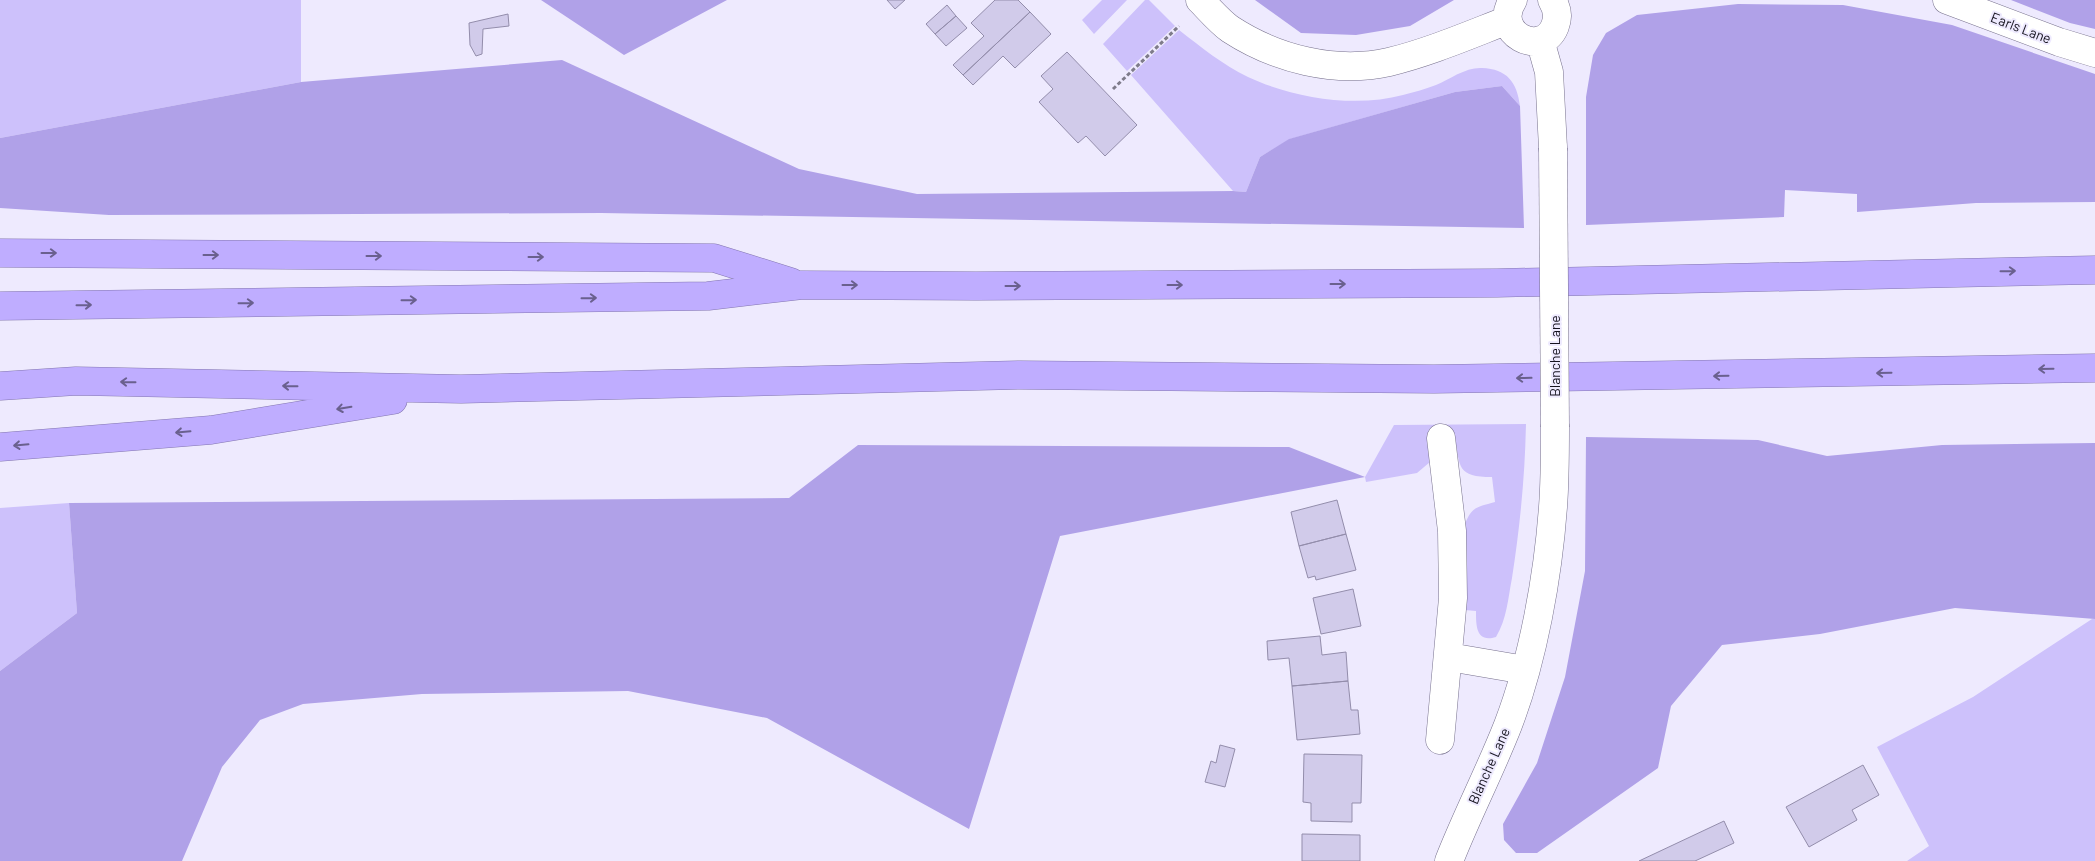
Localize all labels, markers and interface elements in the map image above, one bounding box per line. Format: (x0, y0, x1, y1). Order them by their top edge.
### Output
street label: Earls Lane (1988, 8, 2054, 47)
one-way arrow (40, 249, 56, 258)
one-way arrow (202, 250, 219, 260)
one-way arrow (365, 251, 381, 261)
one-way arrow (528, 252, 544, 262)
one-way arrow (2000, 266, 2016, 276)
one-way arrow (1330, 279, 1346, 289)
one-way arrow (842, 280, 858, 290)
one-way arrow (1167, 280, 1183, 290)
one-way arrow (1004, 281, 1021, 291)
one-way arrow (580, 293, 596, 303)
one-way arrow (400, 296, 416, 305)
one-way arrow (238, 298, 254, 308)
one-way arrow (75, 300, 91, 310)
street label: Blanche Lane (1546, 315, 1563, 397)
one-way arrow (2039, 365, 2055, 374)
one-way arrow (1876, 368, 1892, 378)
one-way arrow (1714, 371, 1730, 380)
one-way arrow (1516, 373, 1532, 383)
one-way arrow (120, 377, 136, 387)
one-way arrow (282, 381, 298, 390)
one-way arrow (336, 403, 352, 413)
one-way arrow (176, 427, 192, 437)
one-way arrow (14, 440, 30, 450)
street label: Blanche Lane (1464, 725, 1513, 807)

